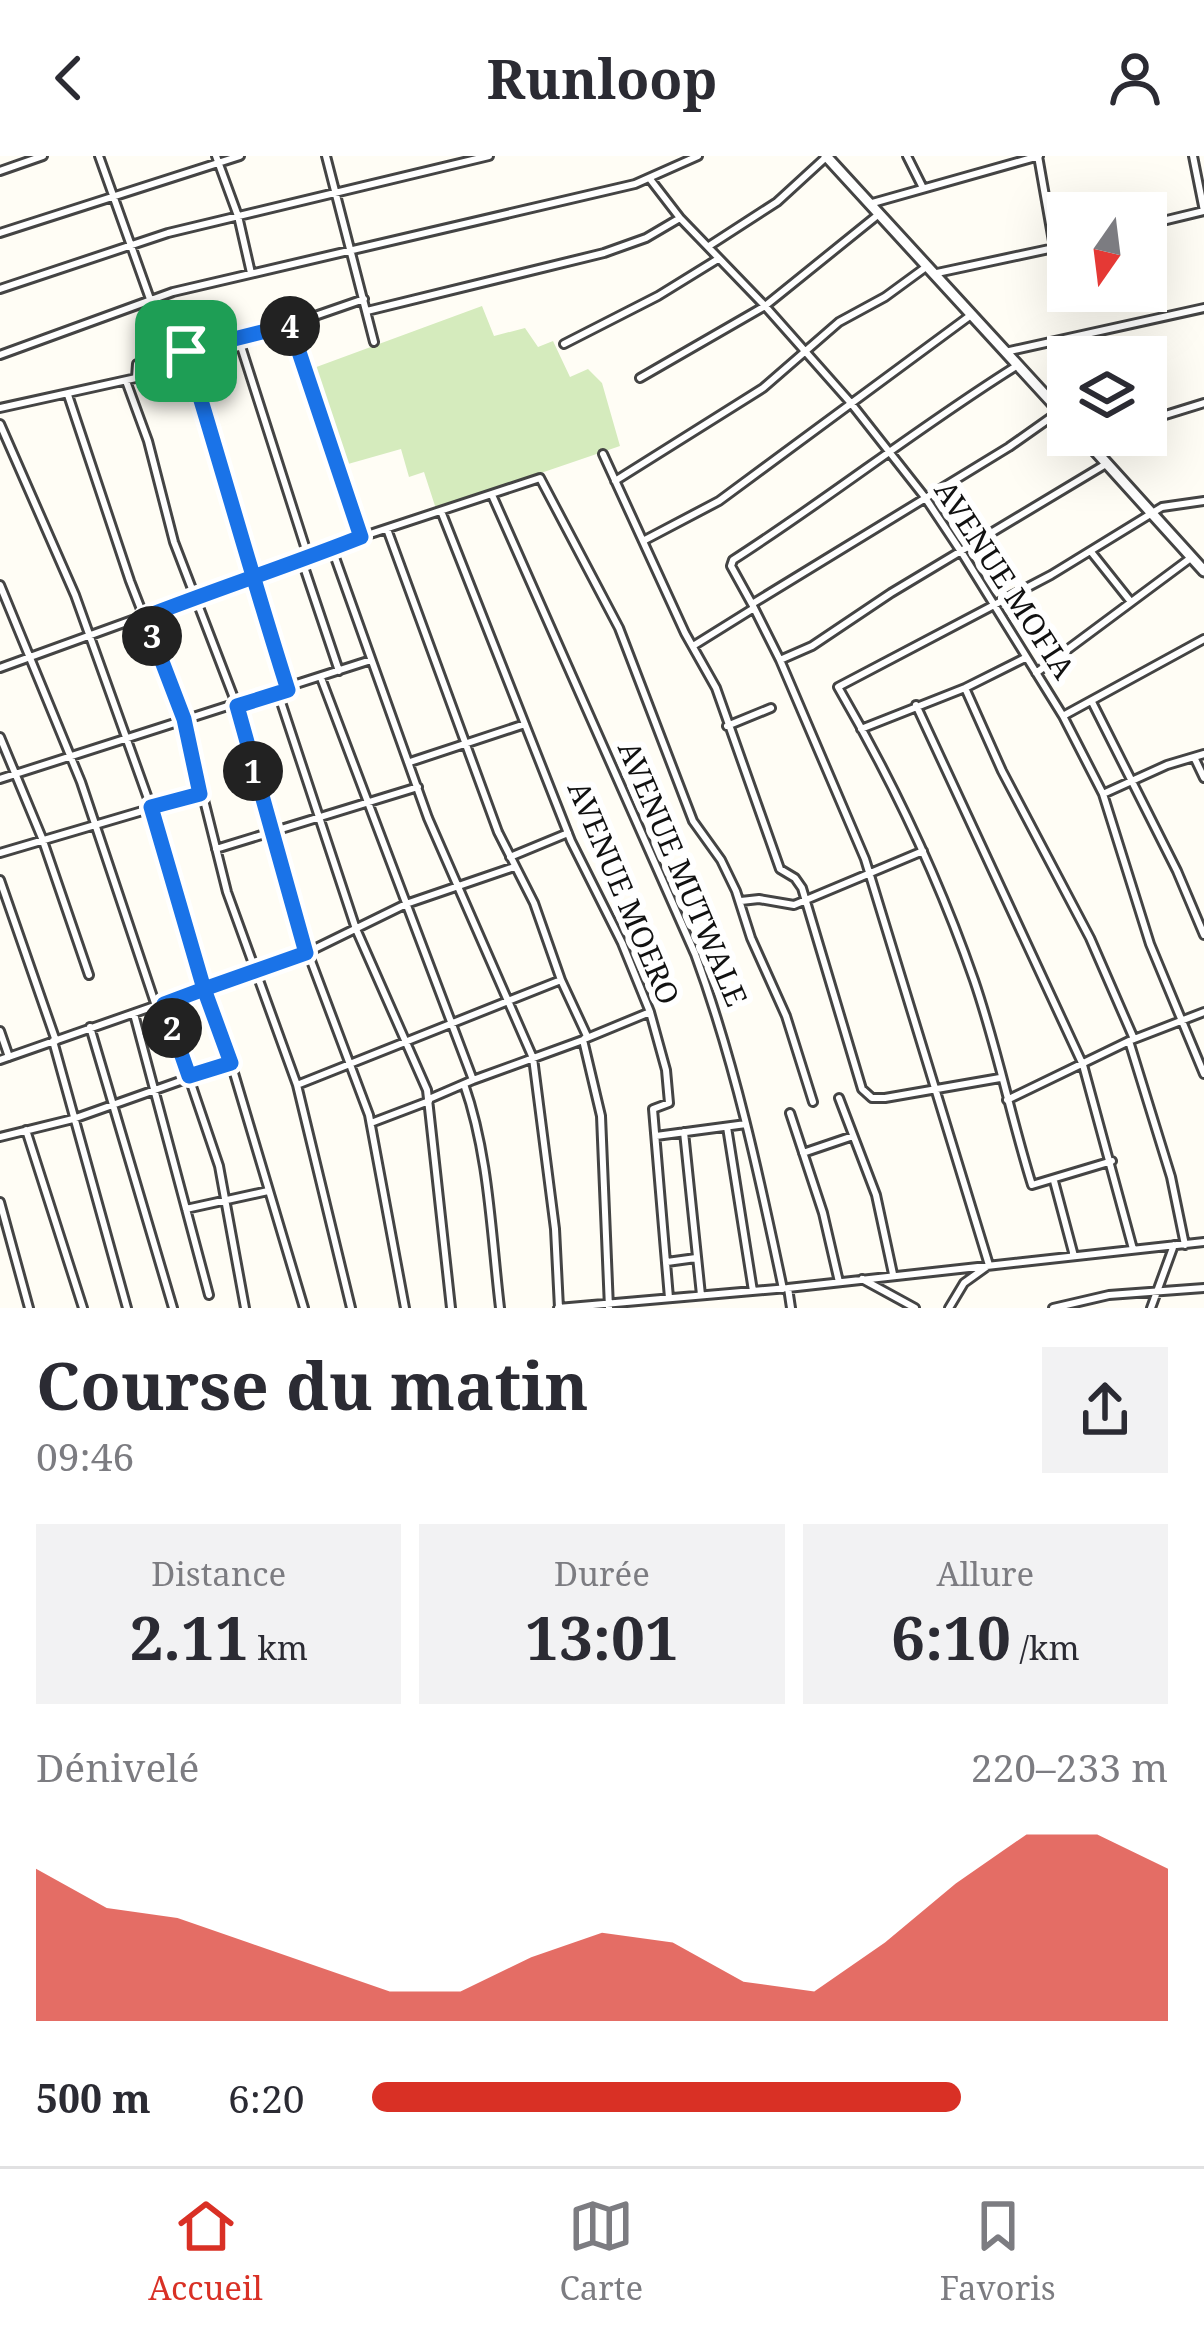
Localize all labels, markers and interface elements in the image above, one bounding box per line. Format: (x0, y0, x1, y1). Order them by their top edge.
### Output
text: Runloop (487, 41, 717, 115)
icon: back (36, 45, 102, 111)
icon: person (1102, 45, 1168, 111)
north arrow (1047, 192, 1167, 312)
map controls (1047, 192, 1167, 456)
pin: 4 (260, 296, 320, 356)
pin (135, 300, 237, 402)
text: 4 (281, 303, 299, 348)
icon: arrive (153, 318, 219, 384)
button: layers (1047, 336, 1167, 456)
street label: AVENUE MOFIA (926, 472, 1085, 687)
pin: 3 (122, 606, 182, 666)
text: 3 (143, 613, 161, 658)
street label: AVENUE MUTWALE (609, 734, 758, 1012)
pin: 1 (223, 741, 283, 801)
text: 1 (244, 748, 262, 793)
street label: AVENUE MOERO (559, 774, 690, 1010)
pin: 2 (142, 998, 202, 1058)
text: 2 (163, 1005, 181, 1050)
text: Course du matin (36, 1339, 589, 1429)
button: share (1042, 1347, 1168, 1473)
text: 09:46 (36, 1429, 134, 1482)
text: Distance (151, 1551, 286, 1596)
text: Durée (554, 1551, 650, 1596)
text: Allure (936, 1551, 1034, 1596)
text: 2.11 (129, 1596, 249, 1678)
text: 13:01 (525, 1596, 679, 1678)
text: 6:10 (891, 1596, 1011, 1678)
text: km (249, 1625, 308, 1670)
text: /km (1011, 1625, 1080, 1670)
text: Dénivelé (36, 1740, 199, 1793)
text: 220–233 m (971, 1740, 1168, 1793)
text: 500 m (36, 2071, 151, 2124)
text: 6:20 (228, 2071, 305, 2124)
tab: Accueil (148, 2193, 263, 2310)
tab: Carte (559, 2193, 643, 2310)
tab: Favoris (940, 2193, 1056, 2310)

